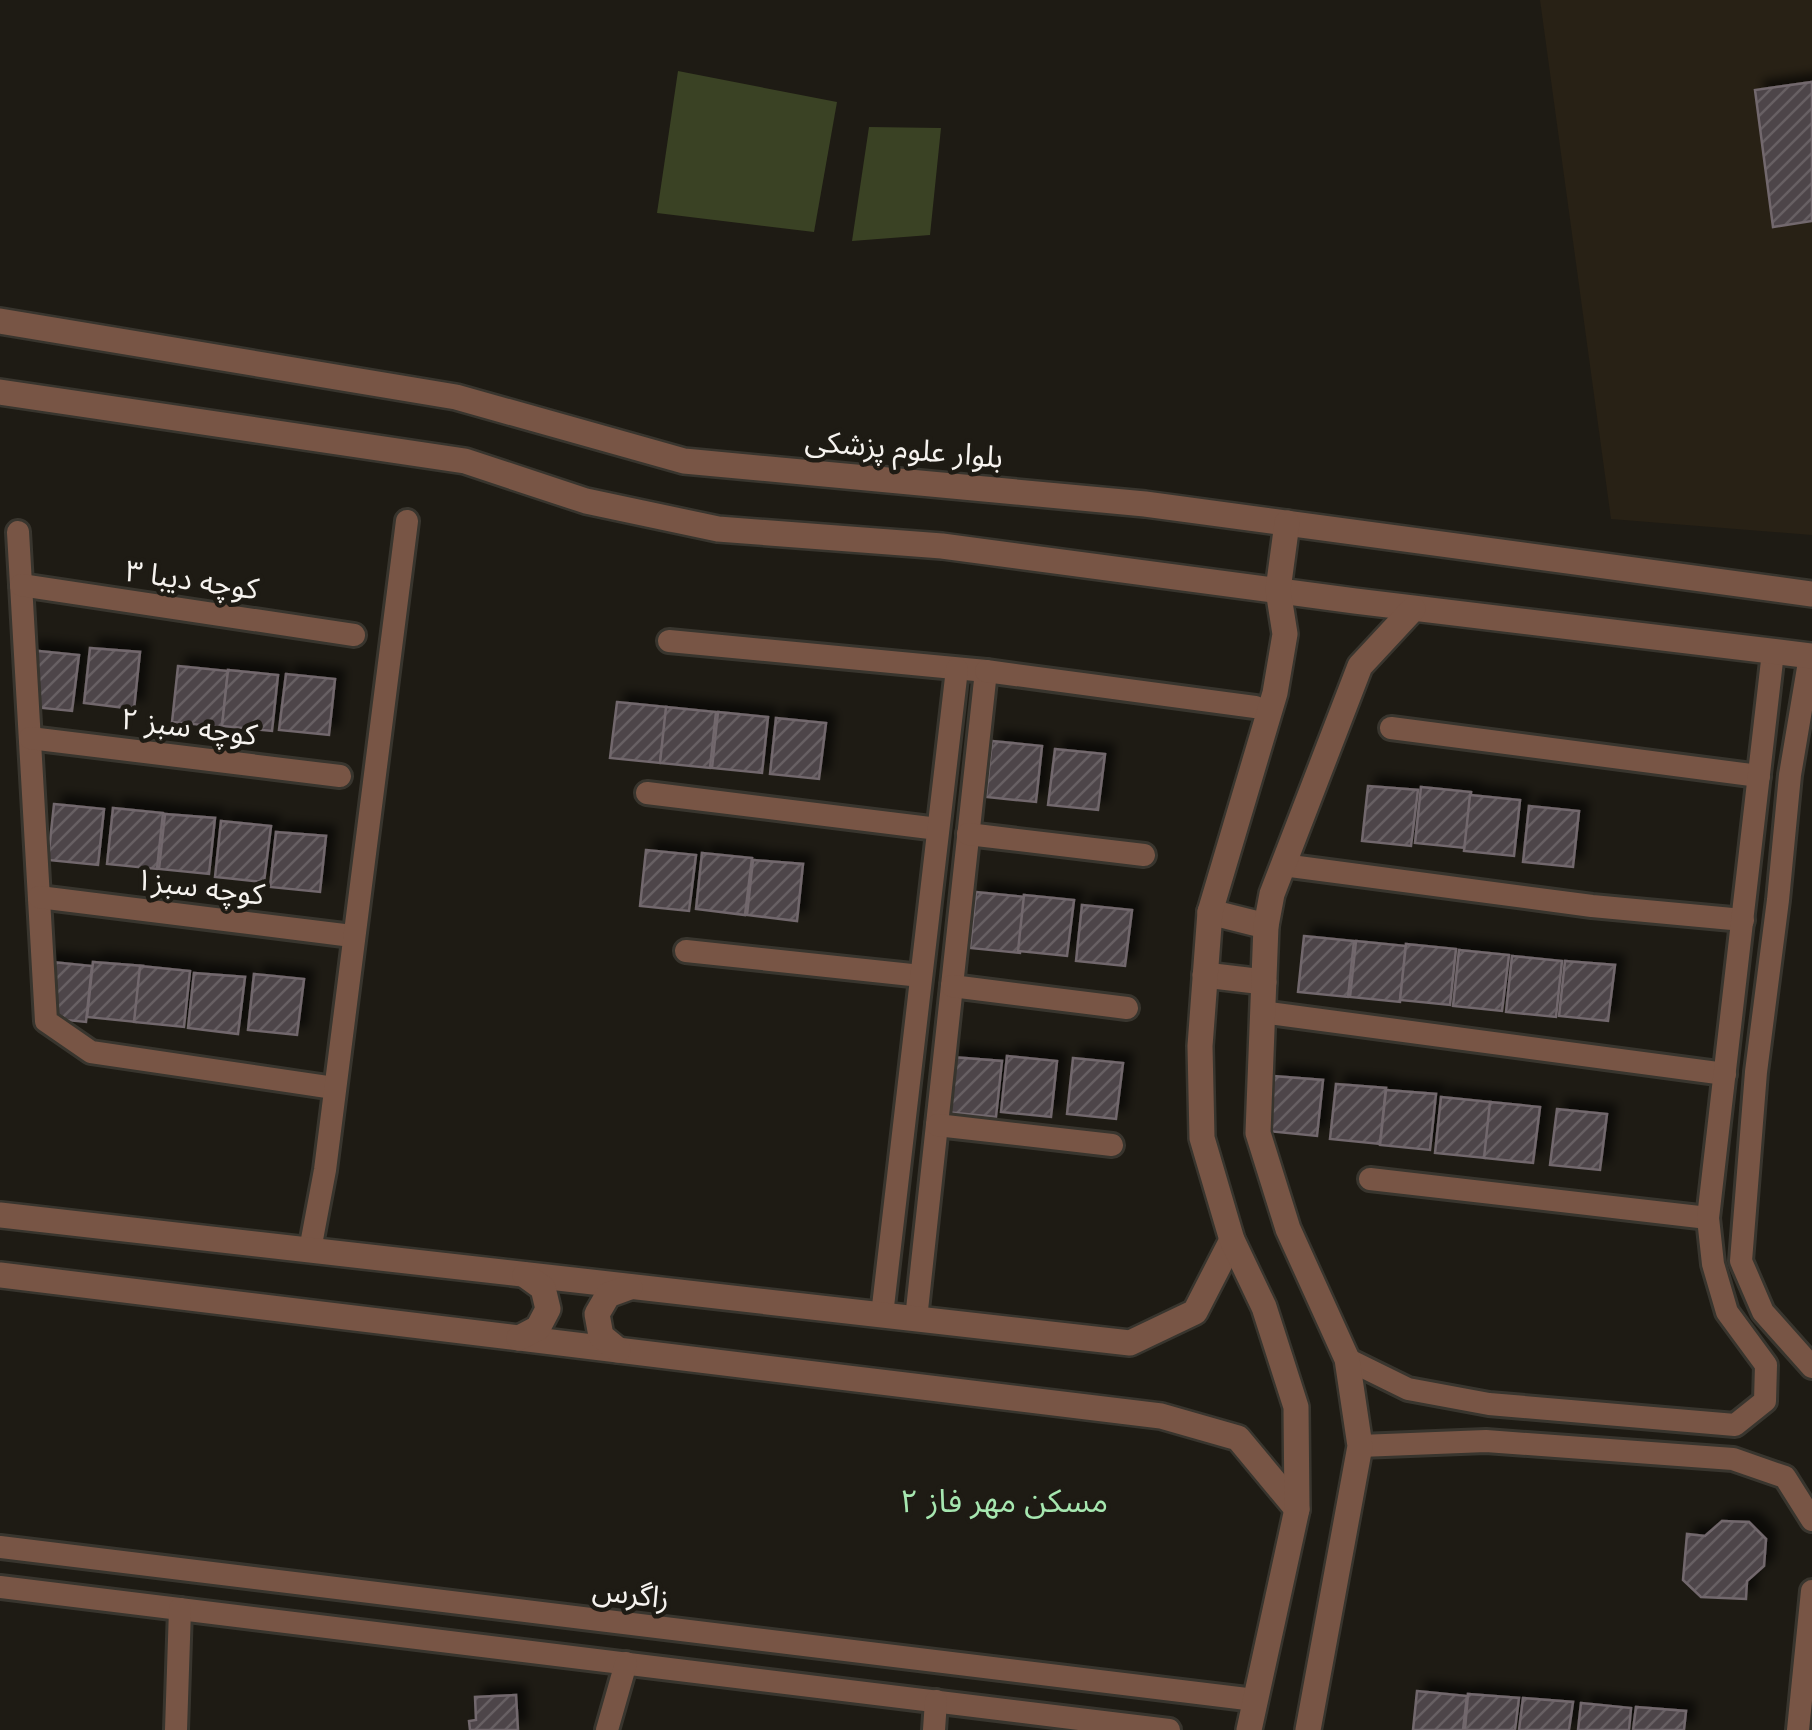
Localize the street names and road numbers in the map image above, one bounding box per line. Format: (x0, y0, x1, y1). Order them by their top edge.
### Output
street label: بلوار علوم پزشکی (803, 418, 1005, 480)
street label: کوچه دیبا ۳ (123, 549, 262, 608)
street label: کوچه سبز ۲ (119, 697, 260, 754)
street label: کوچه سبز۱ (133, 857, 268, 914)
street label: زاگرس (590, 1567, 672, 1618)

